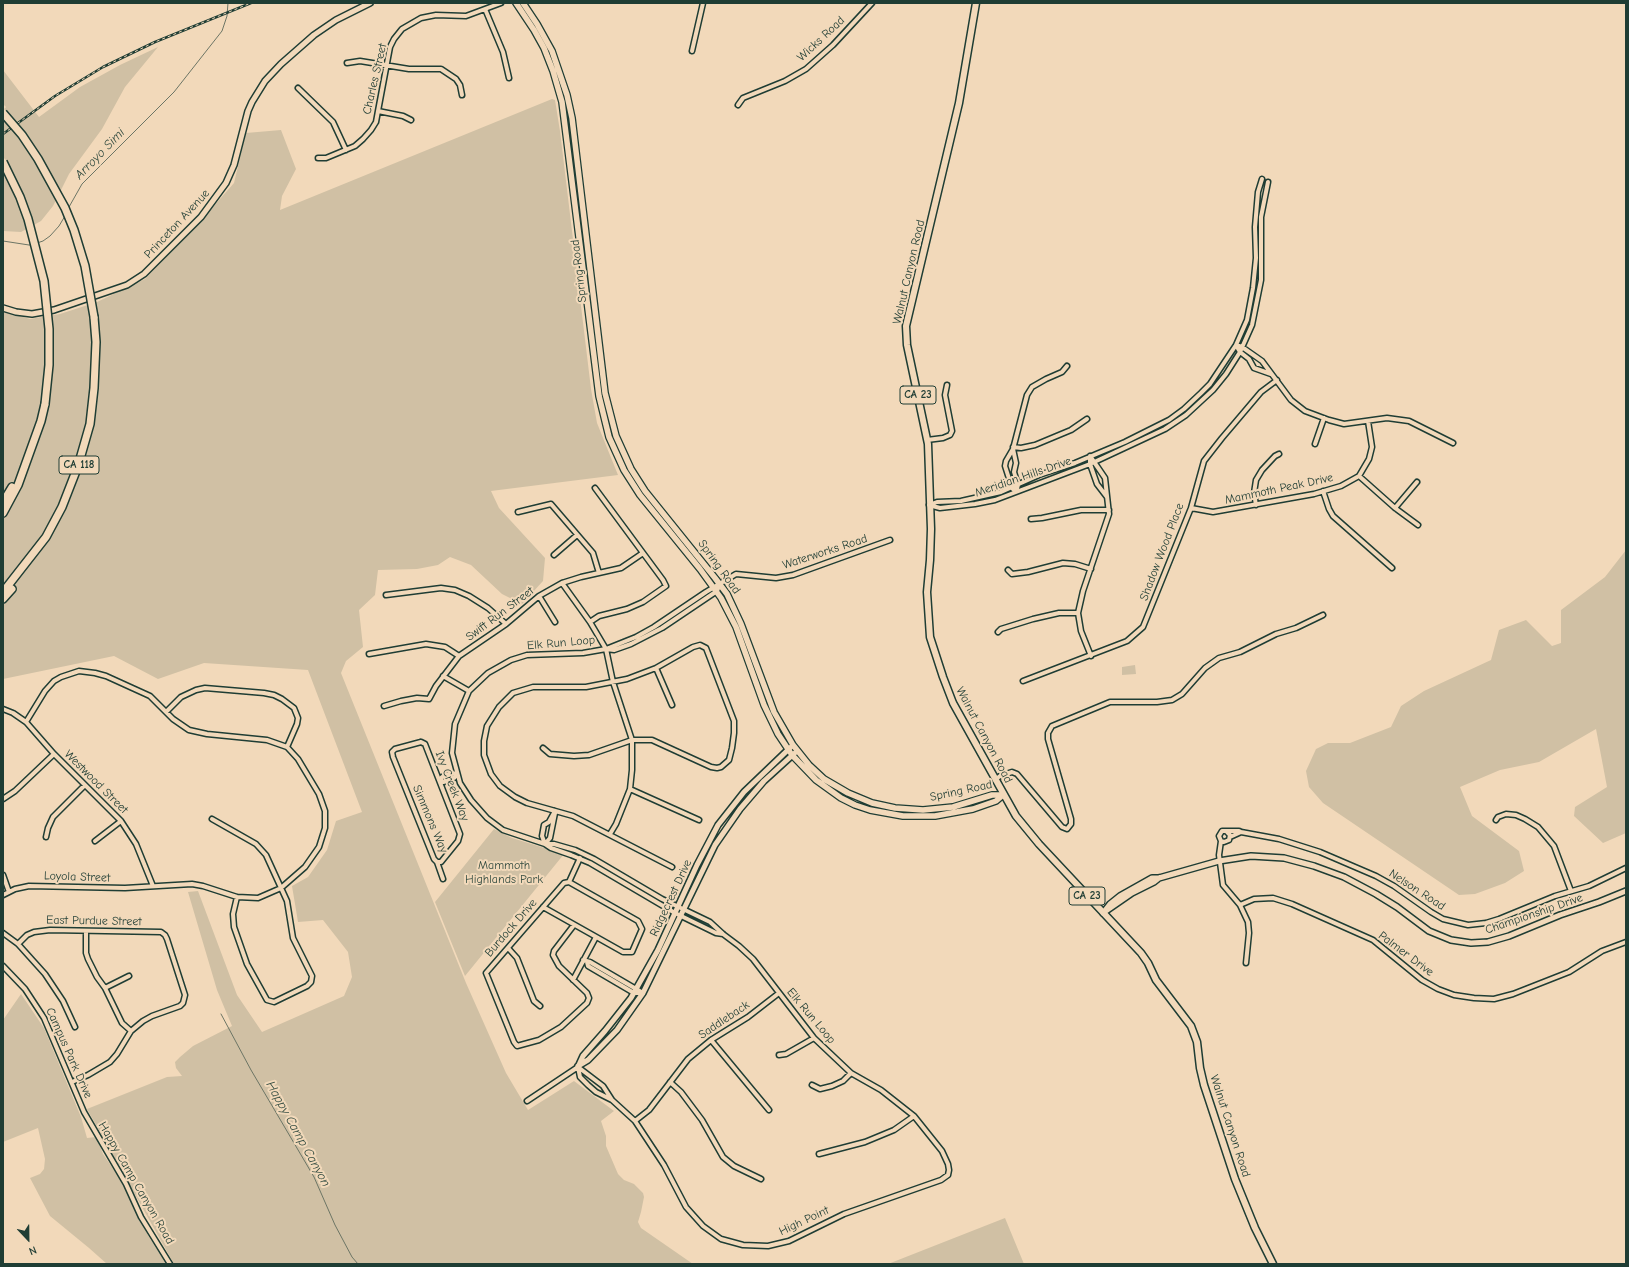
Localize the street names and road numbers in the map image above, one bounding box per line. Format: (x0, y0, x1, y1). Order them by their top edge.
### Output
street label: Wicks Road (794, 13, 848, 65)
street label: Charles Street (360, 42, 390, 116)
street label: Princeton Avenue (141, 186, 213, 262)
street label: Walnut Canyon Road (890, 218, 928, 326)
street label: Spring Road (568, 239, 590, 303)
road number: CA 23 (900, 386, 936, 404)
street label: Meridian Hills Drive (973, 454, 1073, 500)
road number: CA 118 (59, 456, 99, 474)
street label: Mammoth Peak Drive (1224, 470, 1334, 508)
street label: Shadow Wood Place (1137, 501, 1187, 603)
street label: Waterworks Road (781, 531, 869, 573)
street label: Spring Road (695, 537, 743, 597)
street label: Swift Run Street (463, 584, 537, 644)
street label: Elk Run Loop (526, 633, 596, 653)
street label: Walnut Canyon Road (953, 684, 1015, 786)
street label: Westwood Street (61, 747, 131, 817)
street label: Ivy Creek Way (432, 749, 472, 823)
street label: Spring Road (928, 777, 994, 805)
street label: Simmons Way (409, 783, 451, 855)
street label: Ridgecrest Drive (647, 857, 695, 939)
street label: Nelson Road (1386, 866, 1448, 914)
street label: Loyola Street (44, 869, 110, 885)
road number: CA 23 (1069, 887, 1105, 905)
street label: Championship Drive (1483, 891, 1585, 937)
street label: Burdock Drive (482, 896, 540, 960)
street label: East Purdue Street (46, 913, 142, 929)
street label: Palmer Drive (1375, 929, 1437, 979)
street label: Elk Run Loop (783, 985, 839, 1047)
street label: Saddleback (696, 998, 752, 1042)
street label: Campus Park Drive (43, 1005, 95, 1101)
street label: Walnut Canyon Road (1207, 1073, 1253, 1179)
street label: Happy Camp Canyon Road (95, 1119, 177, 1247)
street label: High Point (777, 1203, 831, 1239)

